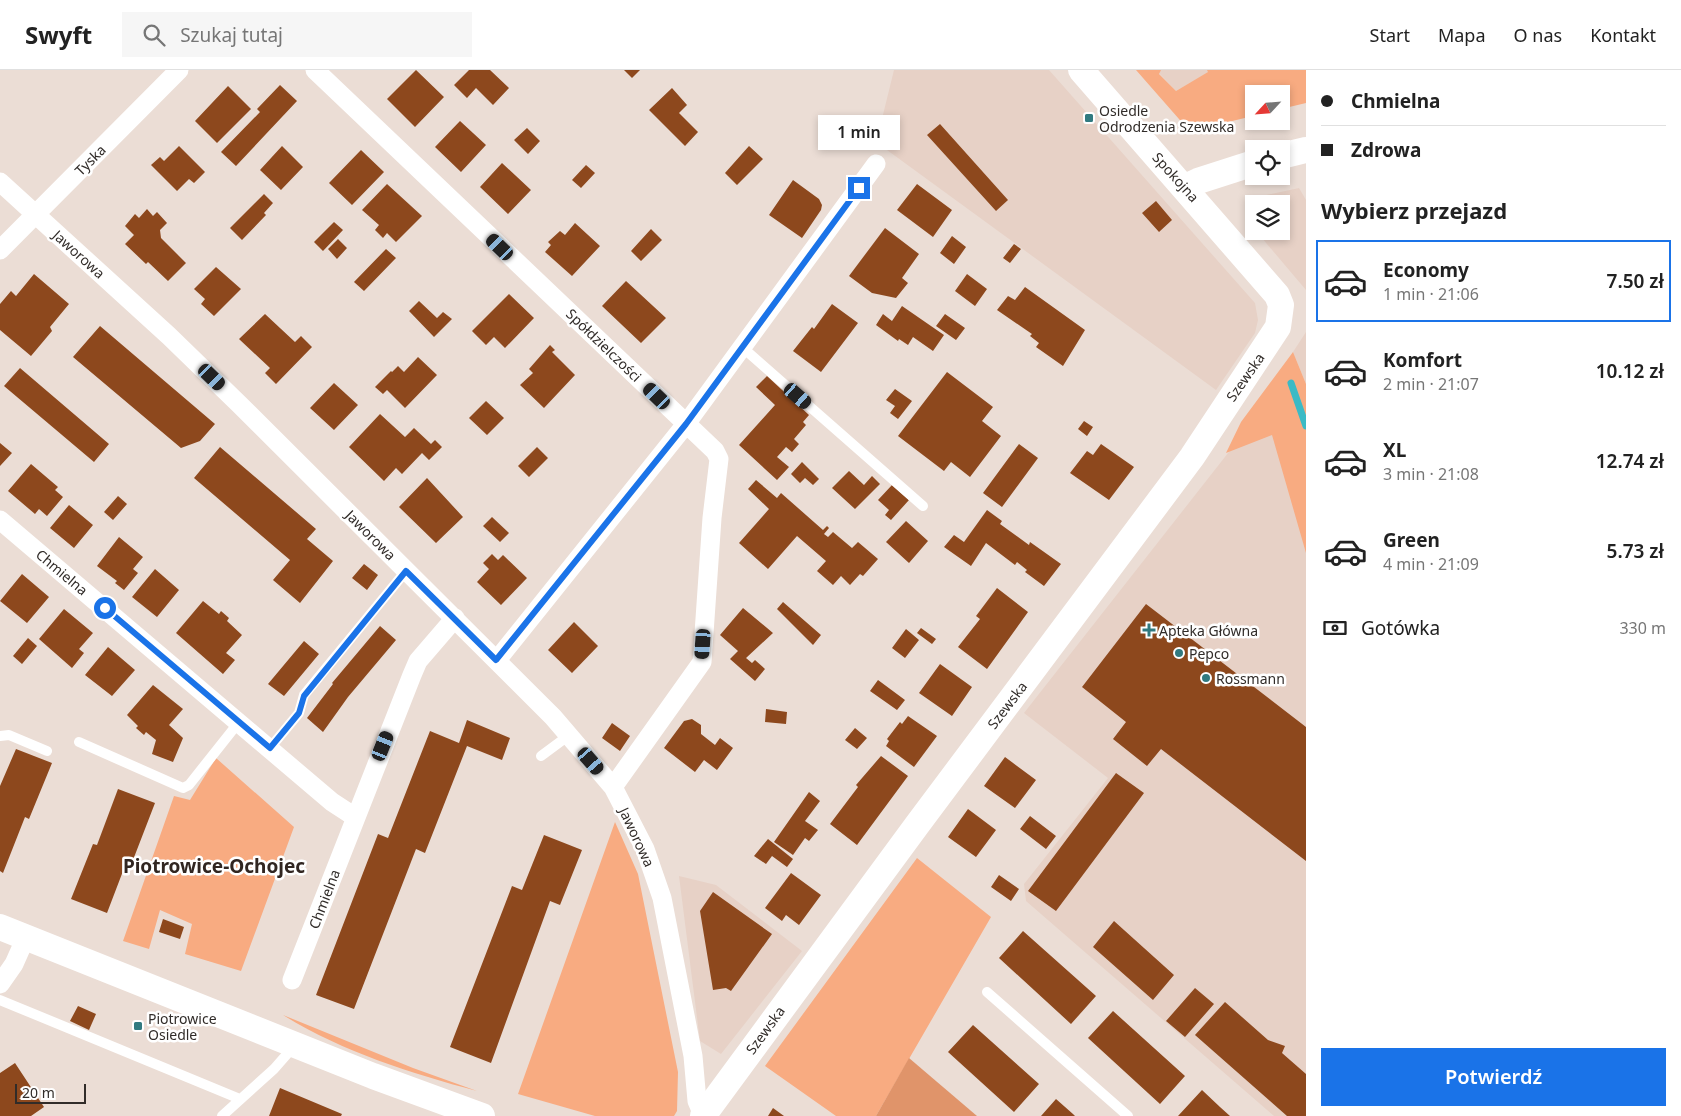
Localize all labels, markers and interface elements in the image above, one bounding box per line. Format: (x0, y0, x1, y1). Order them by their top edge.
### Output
search box (122, 12, 472, 57)
text: Swyft (25, 18, 92, 51)
icon: search (140, 21, 168, 49)
text: Szukaj tutaj (180, 22, 283, 48)
text: Start (1370, 23, 1410, 47)
text: Mapa (1438, 23, 1486, 47)
text: O nas (1514, 23, 1562, 47)
text: Kontakt (1590, 23, 1656, 47)
north arrow (1245, 85, 1290, 130)
map controls (1245, 85, 1290, 240)
text: Chmielna (1351, 88, 1441, 114)
place label: Osiedle Odrodzenia Szewska (1099, 101, 1234, 136)
marker: Osiedle Odrodzenia Szewska (1083, 112, 1095, 124)
callout: 1 min (818, 116, 900, 150)
text: 1 min (837, 121, 881, 143)
text: Zdrowa (1351, 137, 1421, 163)
street label: Tyska (70, 140, 110, 180)
button: locate (1245, 140, 1290, 185)
street label: Spokojna (1149, 148, 1203, 206)
route end (848, 177, 870, 199)
button: layers (1245, 195, 1290, 240)
text: Wybierz przejazd (1321, 195, 1507, 225)
street label: Jaworowa (47, 224, 109, 282)
car (483, 231, 516, 263)
text: Economy (1383, 257, 1469, 283)
icon: car (1323, 259, 1368, 304)
text: 7.50 zł (1607, 268, 1664, 294)
text: 1 min · 21:06 (1383, 283, 1479, 305)
street label: Spółdzielczości (562, 304, 646, 386)
text: Komfort (1383, 347, 1462, 373)
street label: Szewska (1221, 349, 1269, 405)
icon: car (1323, 349, 1368, 394)
text: 10.12 zł (1596, 358, 1664, 384)
car (195, 361, 228, 393)
text: 2 min · 21:07 (1383, 373, 1479, 395)
car (640, 380, 673, 412)
car (781, 380, 814, 412)
text: XL (1383, 437, 1406, 463)
icon: car (1323, 439, 1368, 484)
text: 12.74 zł (1596, 448, 1664, 474)
text: 3 min · 21:08 (1383, 463, 1479, 485)
street label: Jaworowa (340, 504, 400, 564)
text: Green (1383, 527, 1440, 553)
icon: car (1323, 529, 1368, 574)
text: 5.73 zł (1607, 538, 1664, 564)
street label: Chmielna (32, 545, 92, 599)
text: 4 min · 21:09 (1383, 553, 1479, 575)
route start (94, 597, 116, 619)
icon: cash (1321, 614, 1349, 642)
text: Gotówka (1361, 615, 1440, 641)
text: 330 m (1619, 617, 1666, 639)
place label: Apteka Główna (1159, 621, 1258, 640)
marker: Apteka Główna (1143, 624, 1155, 636)
car (694, 629, 711, 659)
place label: Pepco (1189, 644, 1229, 663)
marker: Pepco (1173, 647, 1185, 659)
place label: Rossmann (1216, 669, 1285, 688)
marker: Rossmann (1200, 672, 1212, 684)
street label: Szewska (983, 677, 1031, 733)
car (370, 729, 395, 763)
car (575, 745, 606, 777)
street label: Jaworowa (614, 802, 659, 870)
district label: Piotrowice-Ochojec (123, 853, 305, 879)
street label: Chmielna (304, 867, 344, 931)
street label: Szewska (741, 1002, 789, 1058)
place label: Piotrowice Osiedle (148, 1009, 217, 1044)
marker: Piotrowice Osiedle (132, 1020, 144, 1032)
button: Potwierdź (1321, 1048, 1666, 1106)
scale bar (15, 1081, 86, 1104)
text: 20 m (22, 1083, 55, 1102)

